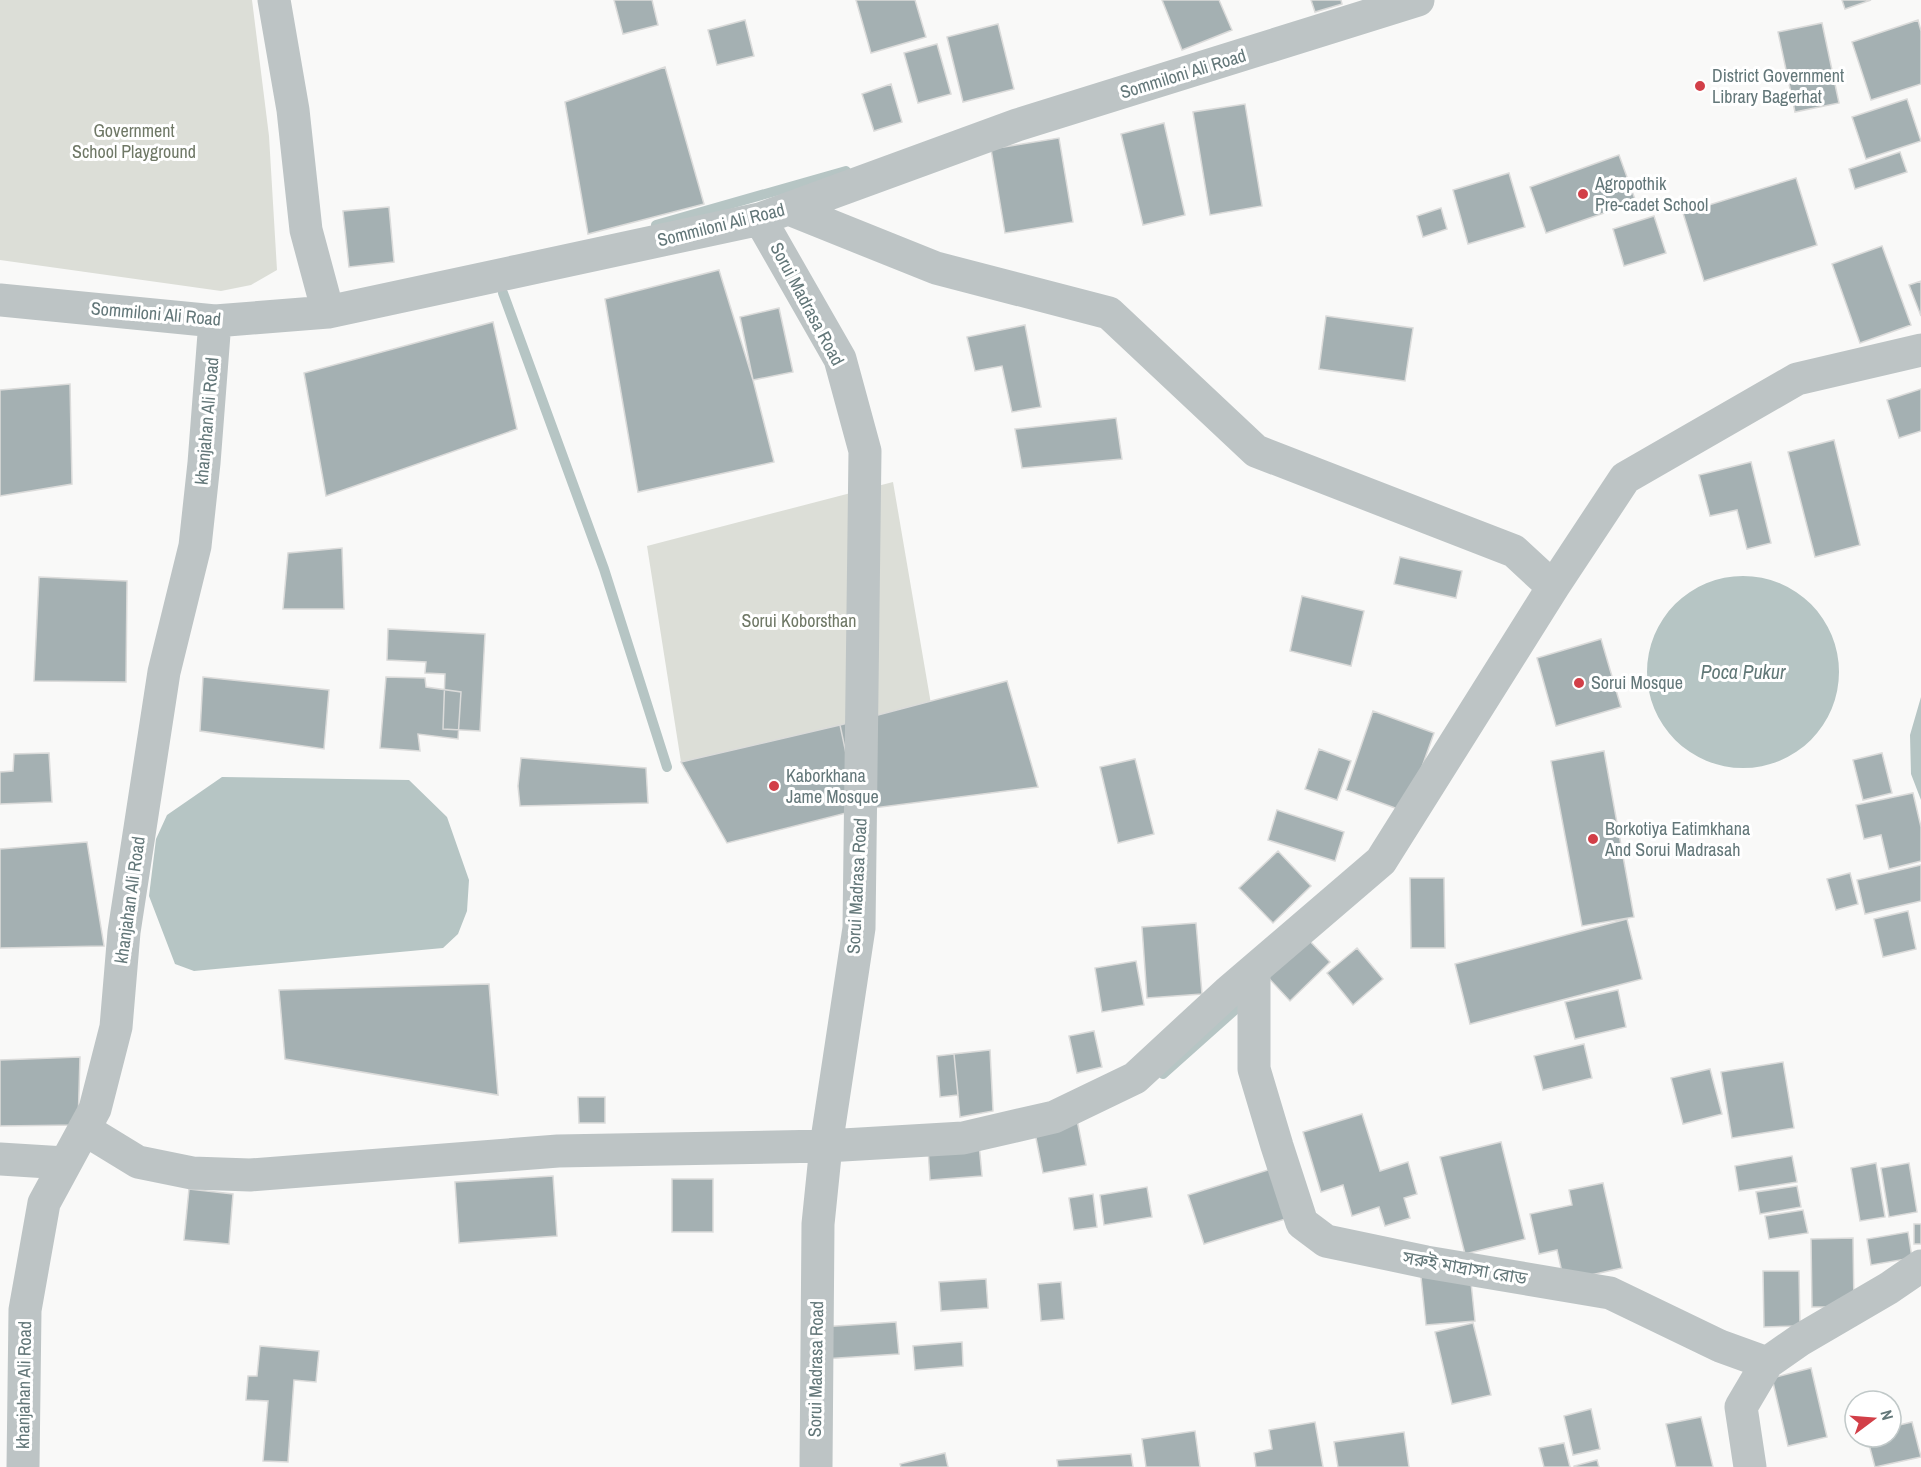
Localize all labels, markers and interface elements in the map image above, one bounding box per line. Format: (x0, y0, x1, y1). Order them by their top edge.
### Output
street label: Sommiloni Ali Road (1117, 42, 1249, 105)
place label: District Government Library Bagerhat (1712, 63, 1844, 109)
marker: District Government Library Bagerhat (1693, 79, 1707, 93)
park label: Government School Playground (72, 118, 196, 164)
place label: Agropothik Pre-cadet School (1594, 171, 1708, 217)
marker: Agropothik Pre-cadet School (1576, 187, 1590, 201)
street label: Sommiloni Ali Road (655, 197, 787, 252)
street label: Sorui Madrasa Road (764, 238, 850, 370)
street label: Sommiloni Ali Road (90, 295, 222, 332)
street label: khanjahan Ali Road (188, 356, 225, 486)
park label: Sorui Koborsthan (742, 608, 856, 633)
water label: Poca Pukur (1701, 658, 1786, 685)
place label: Sorui Mosque (1591, 670, 1683, 695)
marker: Sorui Mosque (1572, 676, 1586, 690)
place label: Kaborkhana Jame Mosque (786, 763, 879, 809)
marker: Kaborkhana Jame Mosque (767, 779, 781, 793)
place label: Borkotiya Eatimkhana And Sorui Madrasah (1604, 816, 1750, 862)
street label: Sorui Madrasa Road (840, 817, 873, 955)
marker: Borkotiya Eatimkhana And Sorui Madrasah (1586, 832, 1600, 846)
street label: khanjahan Ali Road (108, 835, 151, 965)
street label: সরুই মাদ্রাসা রোড (1400, 1244, 1529, 1291)
street label: Sorui Madrasa Road (802, 1301, 829, 1437)
street label: khanjahan Ali Road (10, 1321, 37, 1449)
north arrow (1843, 1389, 1903, 1449)
text: N (1876, 1407, 1899, 1422)

